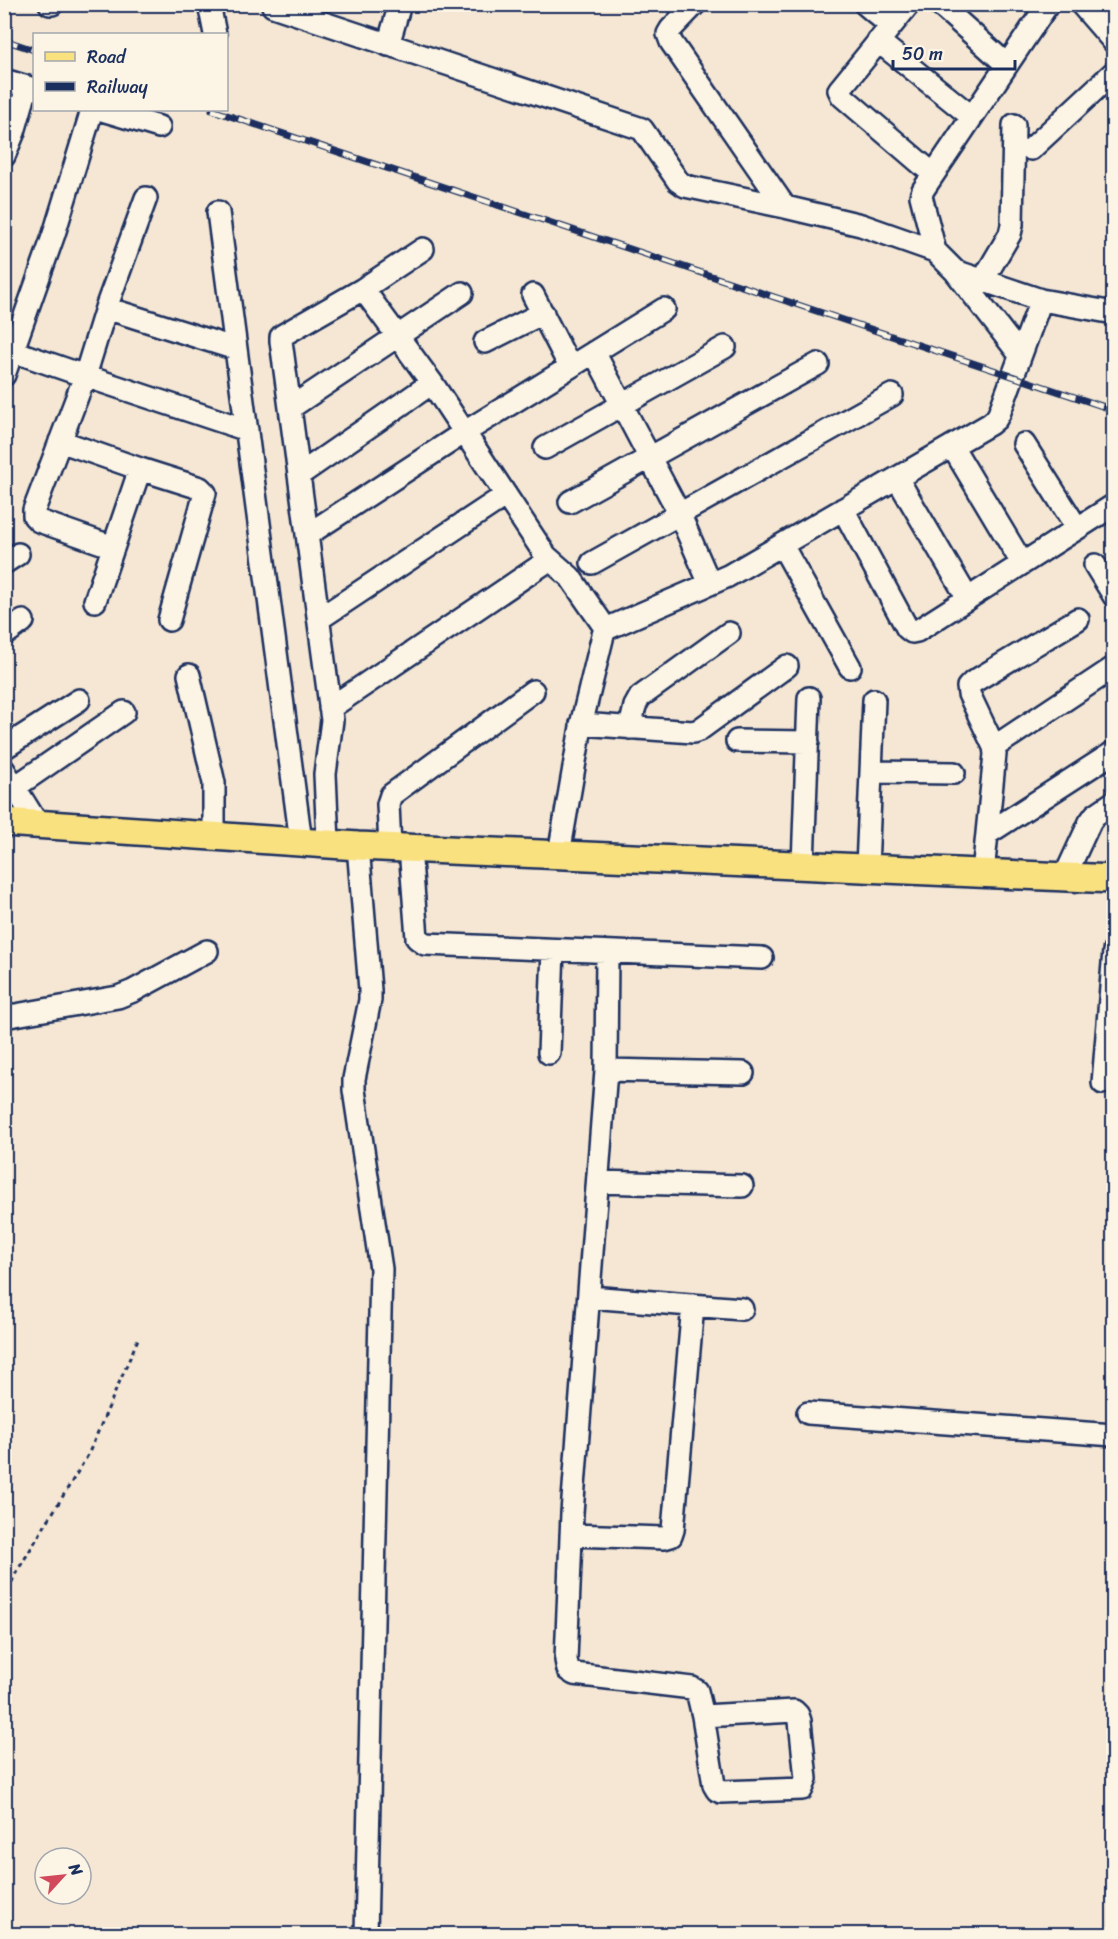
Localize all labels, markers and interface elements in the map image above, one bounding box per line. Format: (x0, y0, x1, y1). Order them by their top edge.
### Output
legend (33, 33, 228, 111)
scale bar (893, 33, 1014, 71)
text: 50 m (902, 38, 943, 70)
text: Road (87, 41, 127, 73)
text: Railway (87, 71, 149, 103)
north arrow (33, 1846, 93, 1906)
text: N (60, 1857, 92, 1882)

